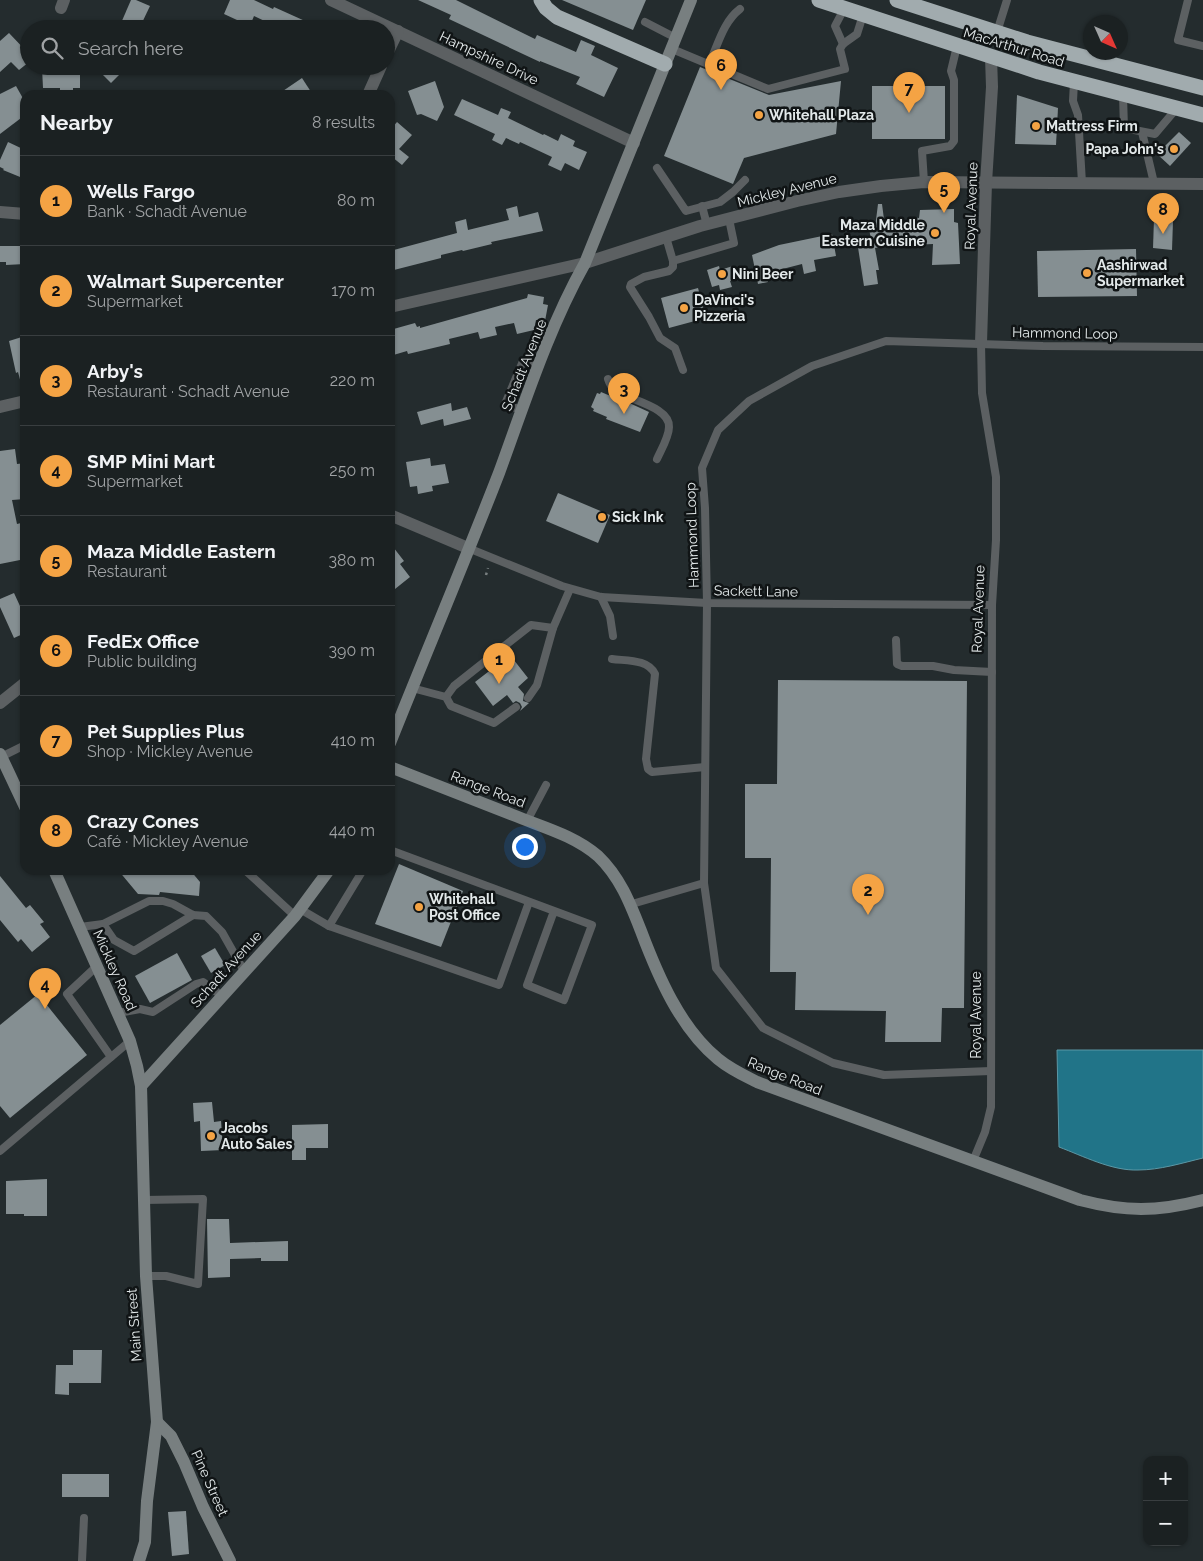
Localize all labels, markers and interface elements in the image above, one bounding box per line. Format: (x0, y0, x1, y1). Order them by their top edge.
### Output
north arrow (1083, 15, 1128, 60)
search box (20, 20, 395, 75)
street label: MacArthur Road (962, 24, 1066, 70)
street label: Hampshire Drive (437, 28, 541, 88)
icon: search (38, 34, 66, 62)
text: Search here (78, 37, 184, 59)
pin: 6 (705, 49, 737, 90)
pin: 7 (893, 72, 925, 113)
place label: Whitehall Plaza (769, 107, 874, 123)
marker: Whitehall Plaza (753, 109, 765, 121)
text: Nearby (40, 110, 113, 135)
text: 8 results (312, 113, 375, 132)
place label: Mattress Firm (1046, 118, 1138, 134)
marker: Mattress Firm (1030, 120, 1042, 132)
place label: Papa John's (1085, 141, 1164, 157)
marker: Papa John's (1168, 143, 1180, 155)
street label: Royal Avenue (961, 162, 981, 250)
street label: Mickley Avenue (736, 170, 838, 210)
pin: 5 (928, 172, 960, 213)
text: Wells Fargo (87, 180, 195, 202)
text: 1 (52, 191, 60, 210)
text: 80 m (337, 191, 375, 210)
pin: 8 (1147, 193, 1179, 234)
text: Bank · Schadt Avenue (87, 202, 247, 221)
place label: Maza Middle Eastern Cuisine (822, 217, 926, 249)
marker: Maza Middle Eastern Cuisine (929, 227, 941, 239)
place label: Aashirwad Supermarket (1097, 257, 1185, 289)
place label: Nini Beer (732, 266, 794, 282)
marker: Aashirwad Supermarket (1081, 267, 1093, 279)
marker: Nini Beer (716, 268, 728, 280)
text: Walmart Supercenter (87, 270, 284, 292)
text: 2 (51, 281, 61, 300)
text: 170 m (331, 281, 375, 300)
text: Supermarket (87, 292, 183, 311)
place label: DaVinci's Pizzeria (694, 292, 754, 324)
marker: DaVinci's Pizzeria (678, 302, 690, 314)
street label: Schadt Avenue (498, 317, 550, 413)
street label: Hammond Loop (1012, 324, 1118, 342)
text: Arby's (87, 360, 143, 382)
text: 3 (52, 371, 60, 390)
text: 220 m (330, 371, 375, 390)
pin: 3 (608, 373, 640, 414)
text: Restaurant · Schadt Avenue (87, 382, 290, 401)
text: SMP Mini Mart (87, 450, 215, 472)
text: 4 (51, 461, 61, 480)
text: 250 m (329, 461, 375, 480)
text: Supermarket (87, 472, 183, 491)
street label: Hammond Loop (682, 482, 702, 588)
place label: Sick Ink (612, 509, 664, 525)
marker: Sick Ink (596, 511, 608, 523)
text: Maza Middle Eastern (87, 540, 276, 562)
text: 5 (52, 551, 60, 570)
text: 380 m (328, 551, 375, 570)
text: Restaurant (87, 562, 167, 581)
street label: Royal Avenue (968, 565, 988, 653)
street label: Sackett Lane (714, 582, 798, 600)
text: FedEx Office (87, 630, 199, 652)
text: 6 (51, 641, 61, 660)
text: 390 m (329, 641, 375, 660)
pin: 1 (483, 643, 515, 684)
text: Public building (87, 652, 197, 671)
text: Pet Supplies Plus (87, 720, 244, 742)
text: 7 (52, 731, 60, 750)
text: 410 m (331, 731, 375, 750)
text: Shop · Mickley Avenue (87, 742, 253, 761)
street label: Range Road (448, 767, 528, 811)
text: Crazy Cones (87, 810, 199, 832)
text: 8 (51, 821, 61, 840)
text: 440 m (329, 821, 375, 840)
text: Café · Mickley Avenue (87, 832, 249, 851)
your location (512, 834, 538, 860)
pin: 2 (852, 874, 884, 915)
place label: Whitehall Post Office (429, 891, 501, 923)
marker: Whitehall Post Office (413, 901, 425, 913)
street label: Mickley Road (90, 927, 140, 1013)
street label: Schadt Avenue (187, 927, 265, 1011)
pin: 4 (29, 968, 61, 1009)
street label: Royal Avenue (968, 971, 984, 1059)
street label: Range Road (745, 1054, 825, 1098)
place label: Jacobs Auto Sales (221, 1120, 292, 1152)
marker: Jacobs Auto Sales (205, 1130, 217, 1142)
street label: Main Street (123, 1288, 145, 1362)
street label: Pine Street (188, 1448, 232, 1519)
map controls (1143, 1456, 1188, 1546)
button: + (1143, 1456, 1188, 1501)
button: − (1143, 1501, 1188, 1546)

